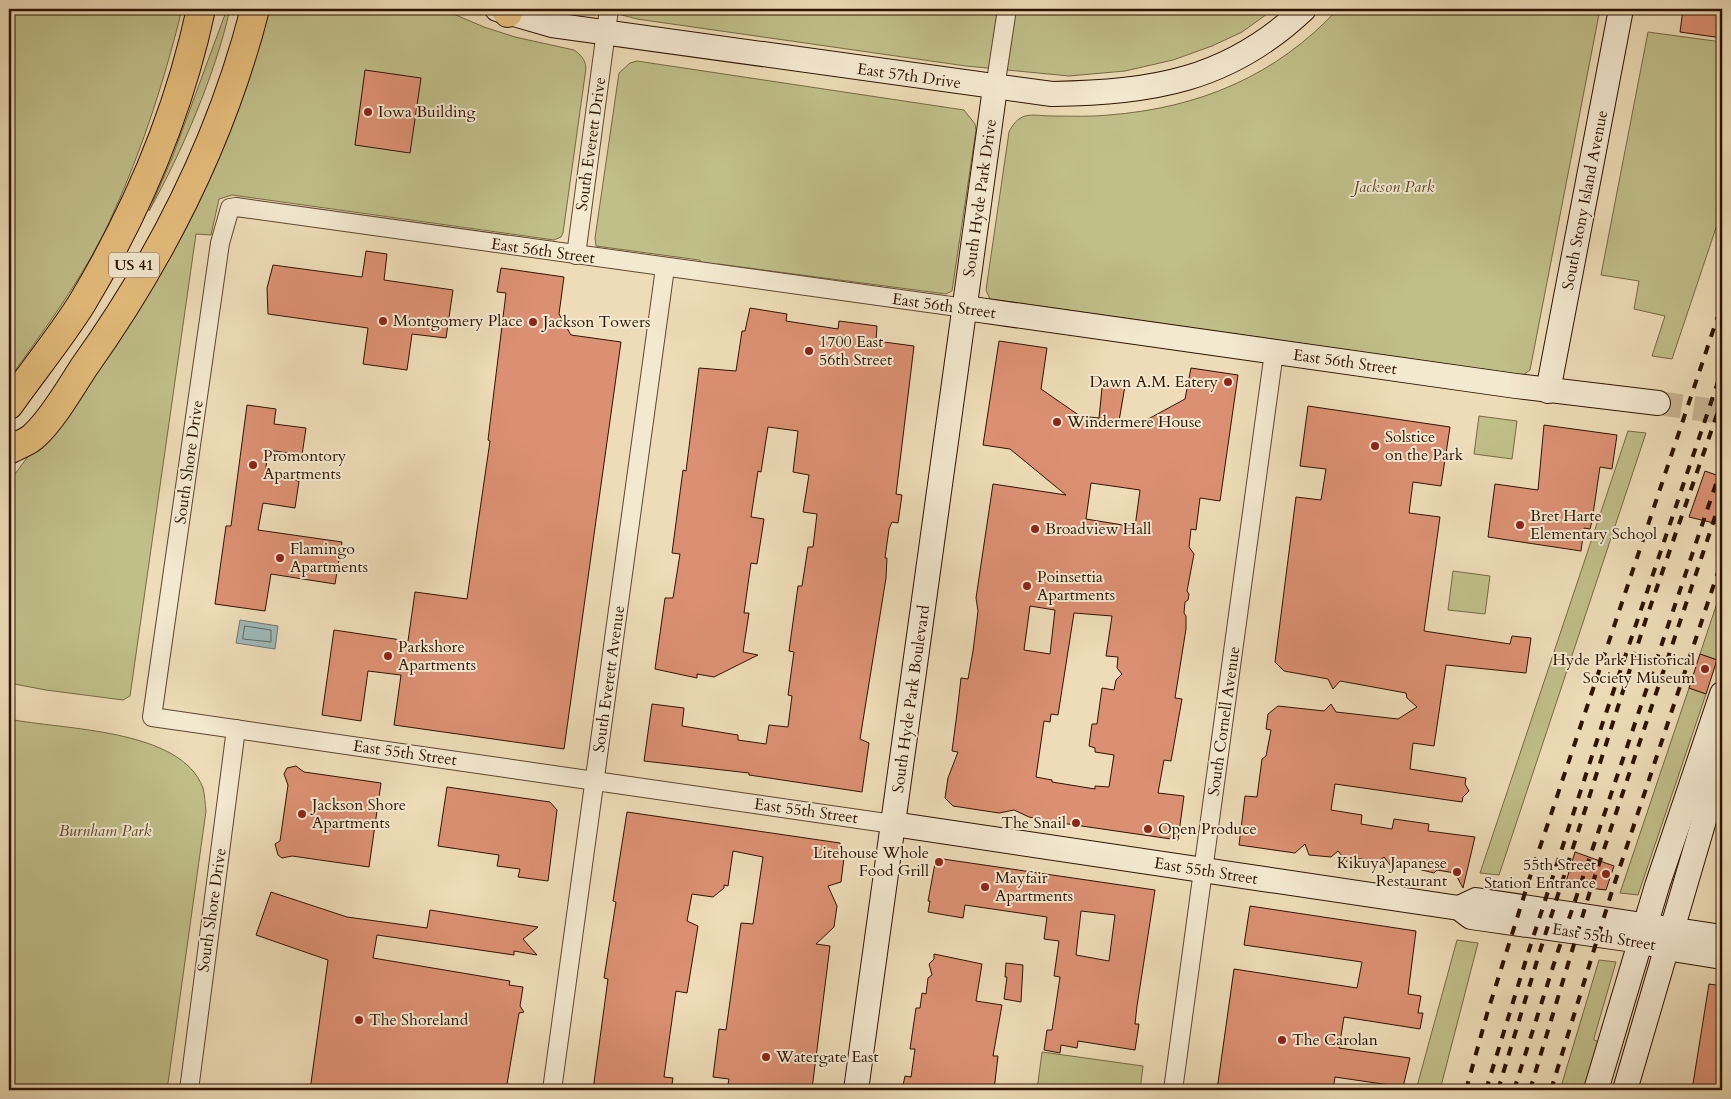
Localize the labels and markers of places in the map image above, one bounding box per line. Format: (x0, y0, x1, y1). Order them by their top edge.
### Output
place label: Iowa Building (378, 101, 475, 123)
marker: Iowa Building (362, 106, 374, 118)
place label: Montgomery Place (393, 310, 523, 332)
place label: Jackson Towers (541, 311, 650, 333)
marker: Montgomery Place (377, 315, 389, 327)
marker: Jackson Towers (527, 316, 539, 328)
place label: 1700 East 56th Street (819, 331, 892, 371)
marker: 1700 East 56th Street (803, 345, 815, 357)
place label: Dawn A.M. Eatery (1090, 371, 1219, 393)
marker: Dawn A.M. Eatery (1222, 376, 1234, 388)
place label: Windermere House (1066, 411, 1202, 433)
marker: Windermere House (1051, 416, 1063, 428)
place label: Solstice on the Park (1385, 426, 1464, 466)
marker: Solstice on the Park (1369, 440, 1381, 452)
place label: Promontory Apartments (263, 445, 347, 485)
marker: Promontory Apartments (247, 459, 259, 471)
place label: Bret Harte Elementary School (1530, 505, 1657, 545)
place label: Broadview Hall (1045, 518, 1151, 540)
marker: Bret Harte Elementary School (1514, 519, 1526, 531)
marker: Broadview Hall (1029, 523, 1041, 535)
place label: Flamingo Apartments (290, 538, 368, 578)
marker: Flamingo Apartments (274, 552, 286, 564)
place label: Poinsettia Apartments (1037, 566, 1115, 606)
marker: Poinsettia Apartments (1021, 580, 1033, 592)
place label: Parkshore Apartments (398, 636, 476, 676)
place label: Hyde Park Historical Society Museum (1552, 649, 1695, 689)
marker: Parkshore Apartments (382, 650, 394, 662)
marker: Hyde Park Historical Society Museum (1699, 663, 1711, 675)
place label: Jackson Shore Apartments (310, 794, 406, 834)
marker: Jackson Shore Apartments (296, 808, 308, 820)
place label: The Snail (1001, 812, 1066, 834)
marker: The Snail (1070, 817, 1082, 829)
place label: Open Produce (1158, 818, 1257, 840)
marker: Open Produce (1142, 823, 1154, 835)
place label: Litehouse Whole Food Grill (813, 842, 929, 882)
place label: Kikuya Japanese Restaurant (1337, 852, 1447, 892)
place label: 55th Street Station Entrance (1484, 854, 1596, 894)
marker: Litehouse Whole Food Grill (933, 856, 945, 868)
marker: Kikuya Japanese Restaurant (1451, 866, 1463, 878)
place label: Mayfair Apartments (995, 867, 1073, 907)
marker: 55th Street Station Entrance (1600, 868, 1612, 880)
marker: Mayfair Apartments (979, 881, 991, 893)
place label: The Shoreland (369, 1009, 469, 1031)
marker: The Shoreland (353, 1014, 365, 1026)
place label: The Carolan (1292, 1029, 1378, 1051)
marker: The Carolan (1276, 1034, 1288, 1046)
place label: Watergate East (775, 1046, 878, 1068)
marker: Watergate East (760, 1051, 772, 1063)

